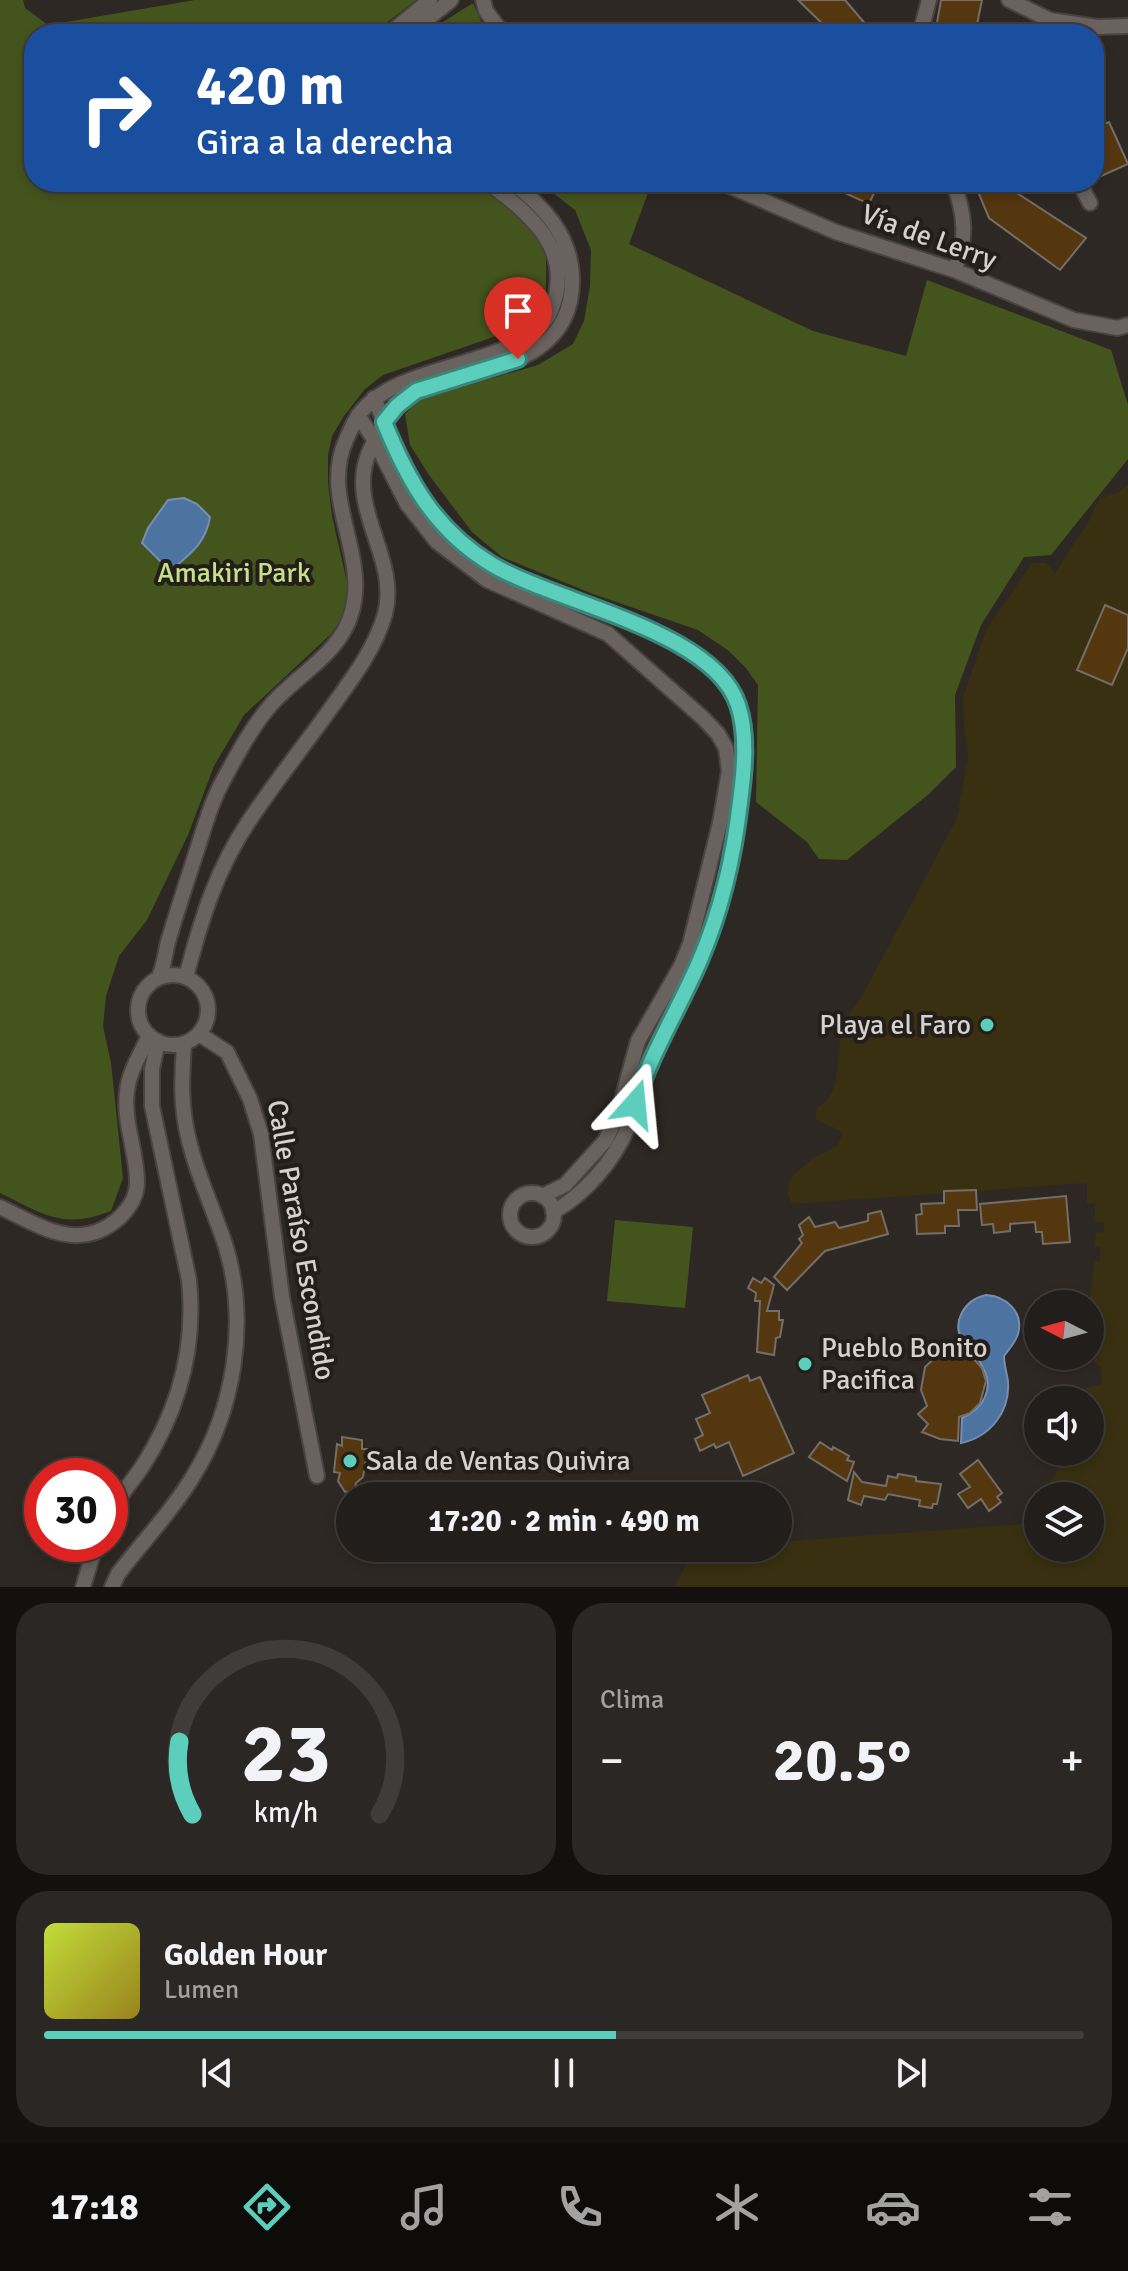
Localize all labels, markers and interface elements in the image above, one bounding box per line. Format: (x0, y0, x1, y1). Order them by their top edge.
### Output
text: 420 m (196, 51, 344, 120)
icon: right (64, 56, 168, 160)
text: Gira a la derecha (196, 120, 454, 165)
street label: Vía de Lerry (857, 197, 1001, 277)
pin (484, 277, 552, 359)
icon: arrive (496, 289, 540, 333)
park label: Amakiri Park (157, 556, 311, 590)
place label: Playa el Faro (819, 1008, 971, 1042)
marker: Playa el Faro (978, 1016, 996, 1034)
position arrow (593, 1062, 677, 1146)
street label: Calle Paraíso Escondido (260, 1097, 342, 1383)
north arrow (1024, 1290, 1104, 1370)
map controls (1024, 1290, 1104, 1562)
place label: Pueblo Bonito Pacifica (821, 1331, 988, 1397)
marker: Pueblo Bonito Pacifica (796, 1355, 814, 1373)
button: sound (1024, 1386, 1104, 1466)
place label: Sala de Ventas Quivira (366, 1444, 631, 1478)
marker: Sala de Ventas Quivira (341, 1452, 359, 1470)
speed limit sign: 30 (24, 1458, 128, 1562)
button: layers (1024, 1482, 1104, 1562)
text: 17:20 · 2 min · 490 m (428, 1503, 700, 1540)
text: Clima (600, 1684, 664, 1716)
text: 23 (241, 1703, 331, 1805)
text: 20.5° (773, 1724, 911, 1798)
text: − (600, 1734, 624, 1788)
text: + (1060, 1734, 1084, 1788)
text: km/h (254, 1795, 318, 1830)
text: Golden Hour (164, 1937, 327, 1974)
text: Lumen (164, 1974, 239, 2006)
icon: previous (195, 2051, 239, 2095)
icon: pause (542, 2051, 586, 2095)
icon: next (889, 2051, 933, 2095)
icon: directions (239, 2179, 295, 2235)
icon: music (396, 2179, 452, 2235)
icon: phone (552, 2179, 608, 2235)
icon: climate (709, 2179, 765, 2235)
icon: car (865, 2179, 921, 2235)
icon: filters (1022, 2179, 1078, 2235)
text: 17:18 (50, 2185, 139, 2230)

